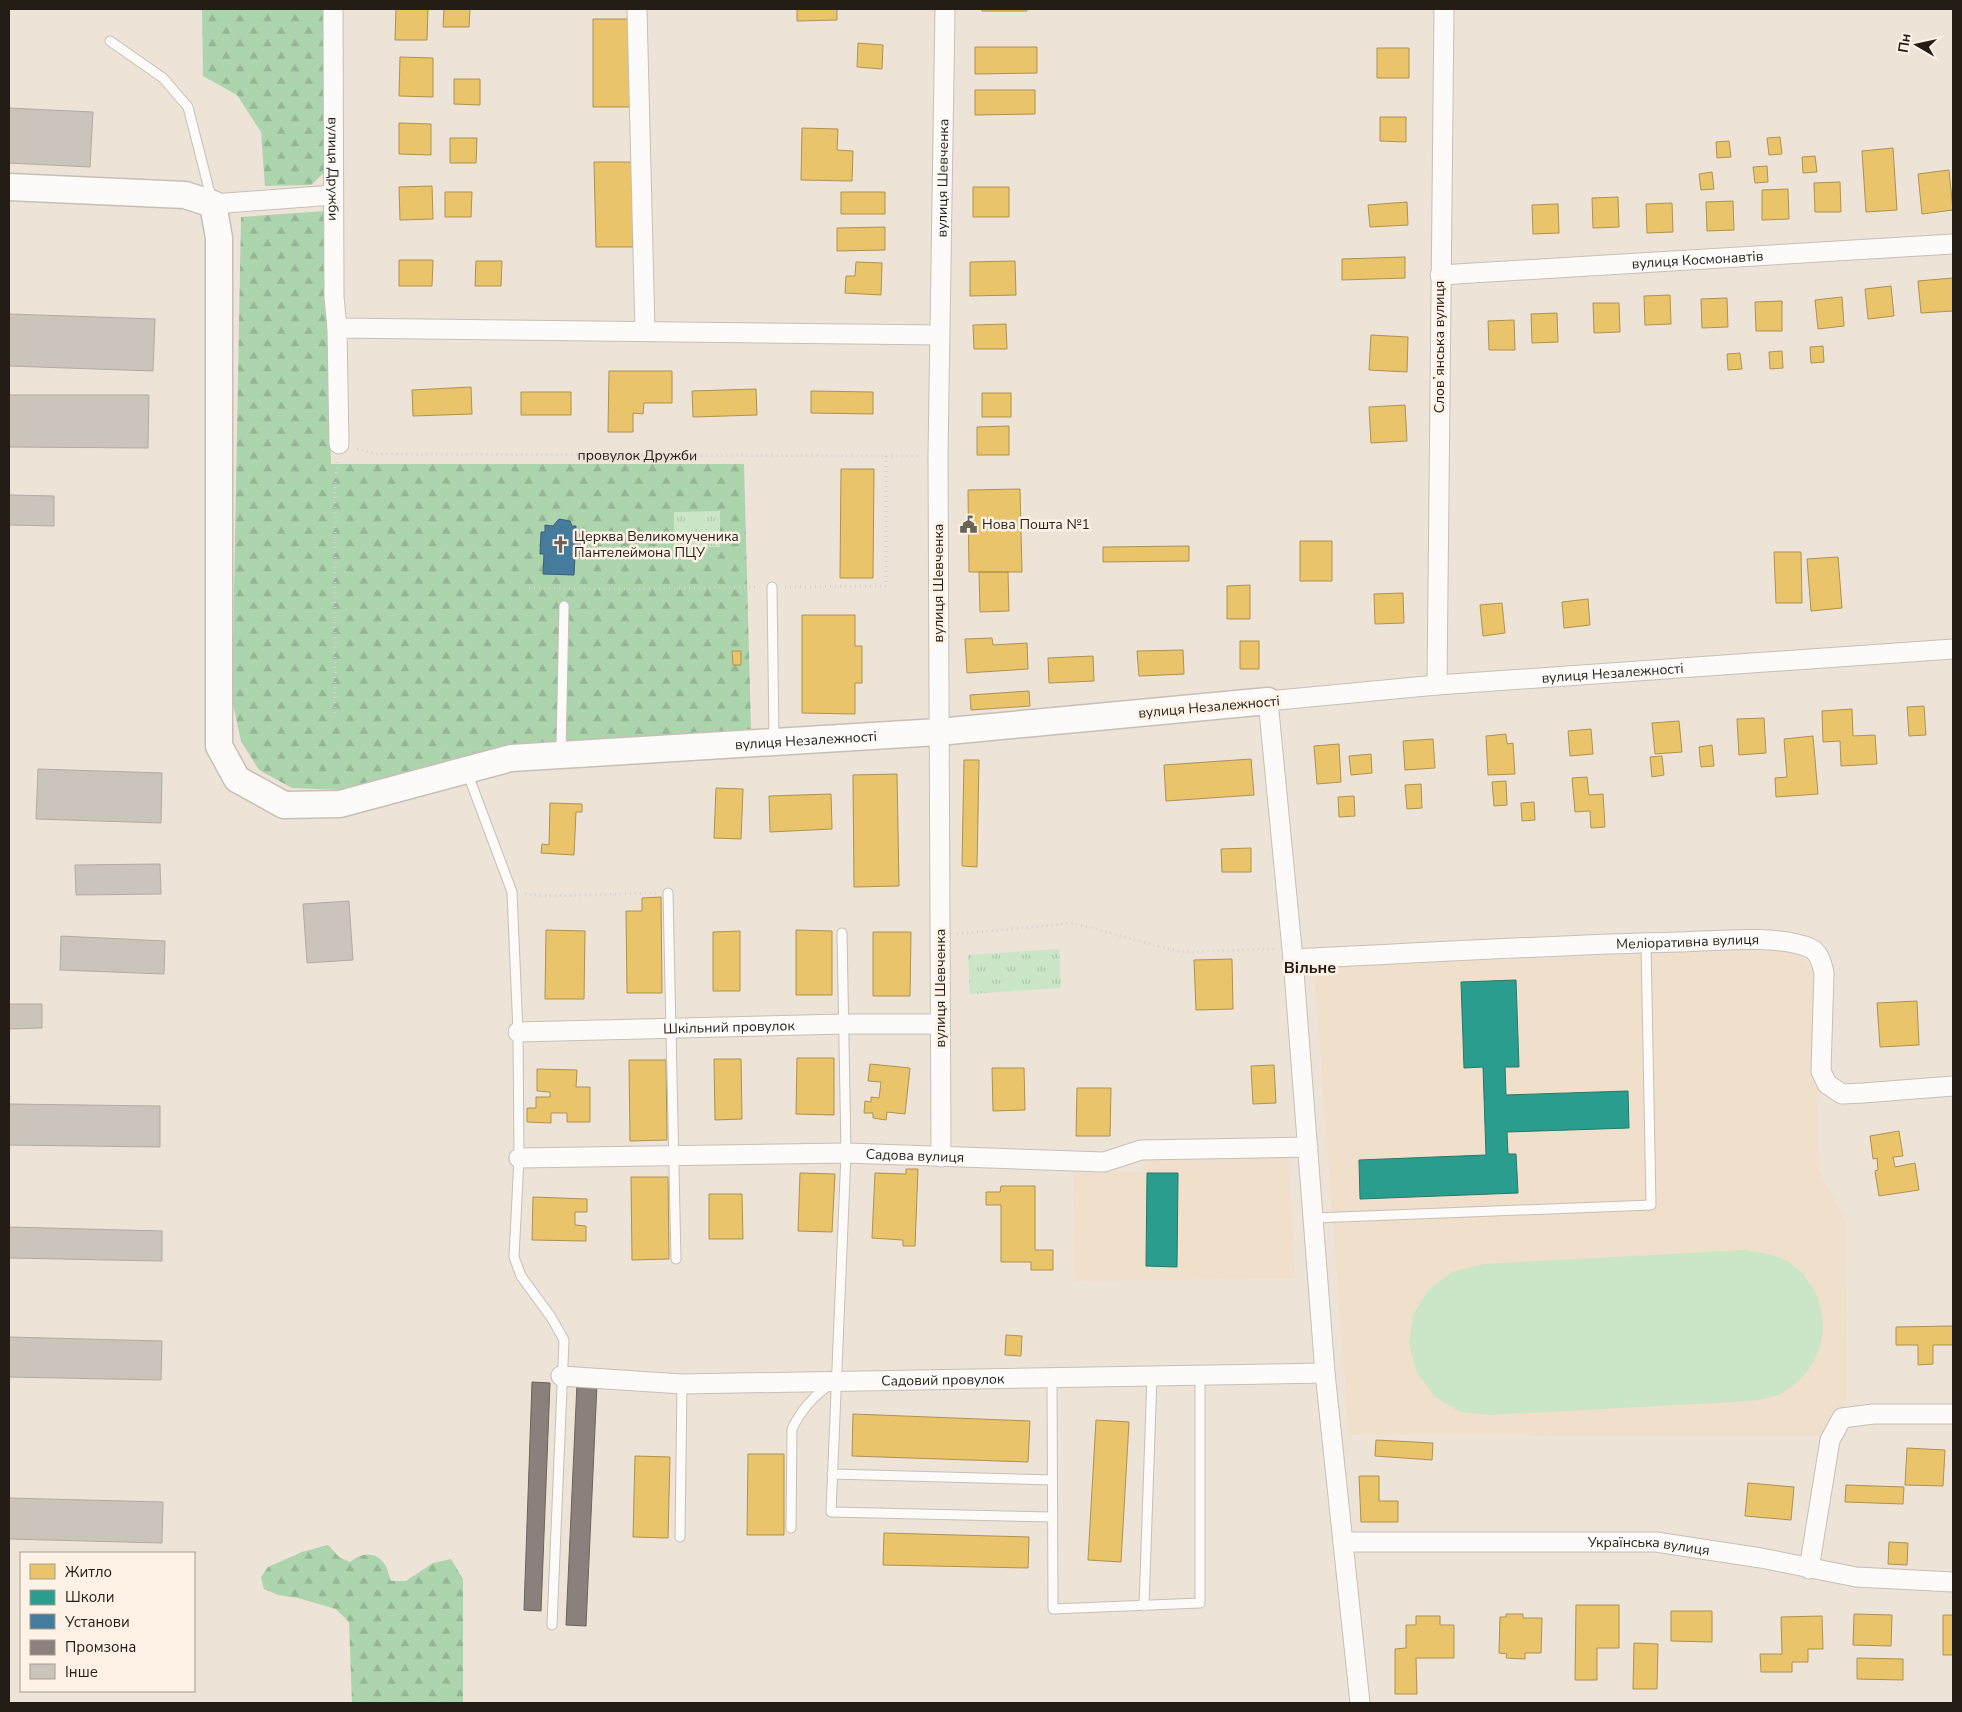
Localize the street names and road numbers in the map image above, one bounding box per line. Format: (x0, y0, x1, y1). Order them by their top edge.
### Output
street label: вулиця Дружби (324, 117, 343, 221)
street label: вулиця Шевченка (932, 118, 953, 238)
street label: вулиця Космонавтів (1631, 246, 1764, 273)
street label: Словʼянська вулиця (1430, 281, 1449, 413)
street label: провулок Дружби (578, 445, 697, 465)
street label: вулиця Шевченка (929, 524, 948, 642)
street label: вулиця Незалежності (1541, 658, 1684, 687)
street label: вулиця Незалежності (1137, 691, 1281, 723)
street label: вулиця Незалежності (734, 726, 877, 754)
street label: вулиця Шевченка (931, 929, 950, 1047)
street label: Меліоративна вулиця (1616, 930, 1759, 953)
street label: Шкільний провулок (663, 1016, 796, 1038)
street label: Садова вулиця (865, 1144, 965, 1167)
street label: Садовий провулок (881, 1369, 1005, 1390)
street label: Українська вулиця (1587, 1532, 1711, 1560)

